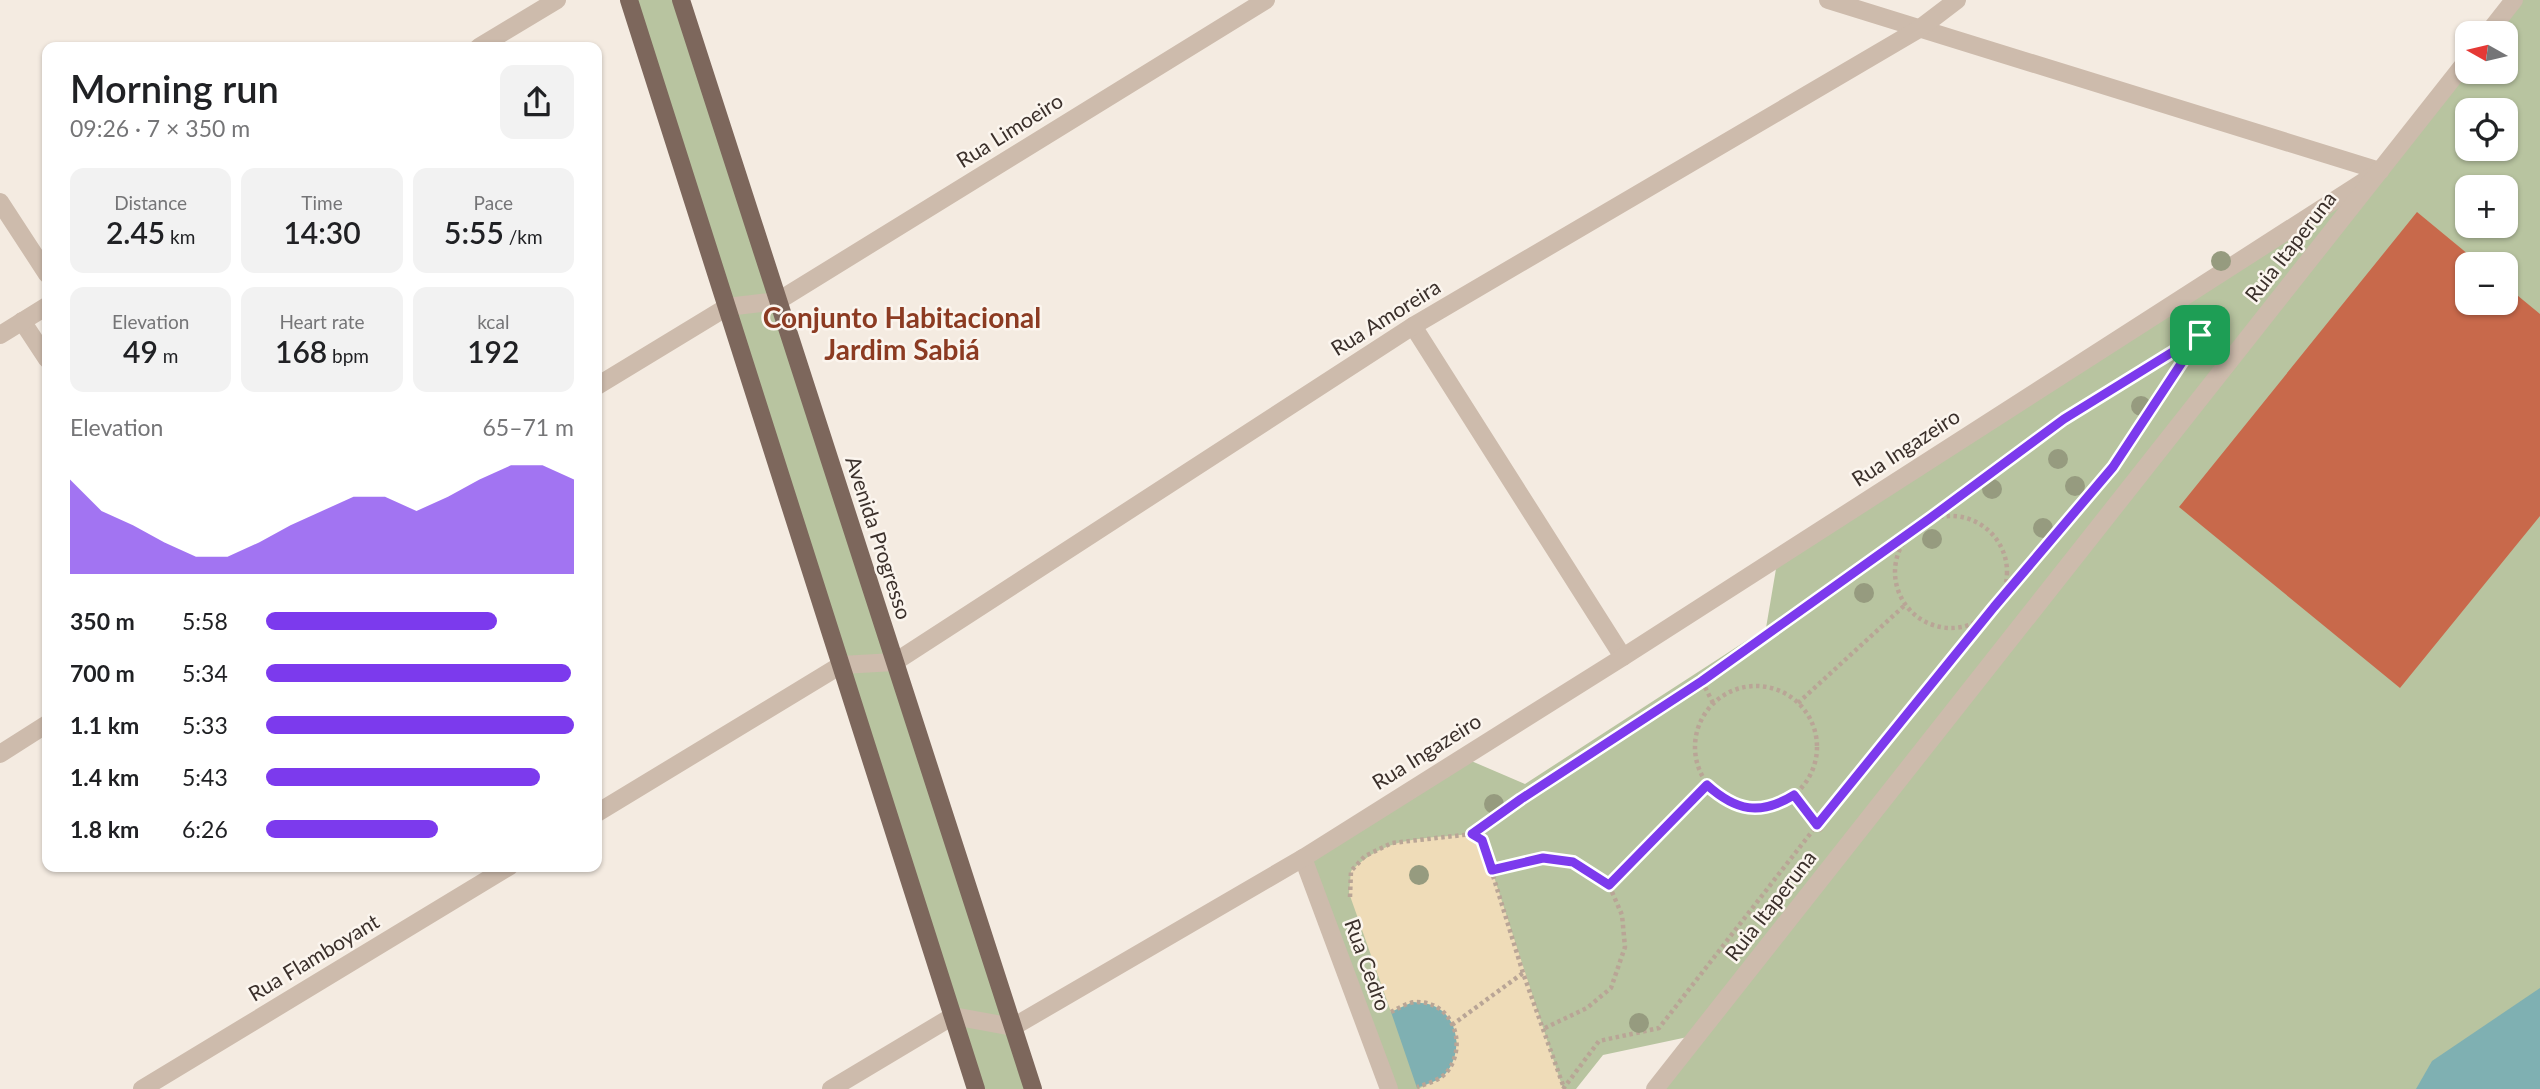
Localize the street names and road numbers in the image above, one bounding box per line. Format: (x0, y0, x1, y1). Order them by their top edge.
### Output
street label: Rua Limoeiro (951, 87, 1067, 172)
street label: Ruia Itaperuna (2239, 186, 2341, 306)
street label: Rua Amoreira (1326, 273, 1444, 360)
street label: Rua Ingazeiro (1847, 403, 1964, 491)
street label: Avenida Progresso (841, 453, 918, 622)
street label: Rua Ingazeiro (1367, 707, 1485, 794)
street label: Ruia Itaperuna (1719, 845, 1821, 965)
street label: Rua Flamboyant (243, 908, 384, 1006)
street label: Rua Cedro (1340, 915, 1397, 1014)

